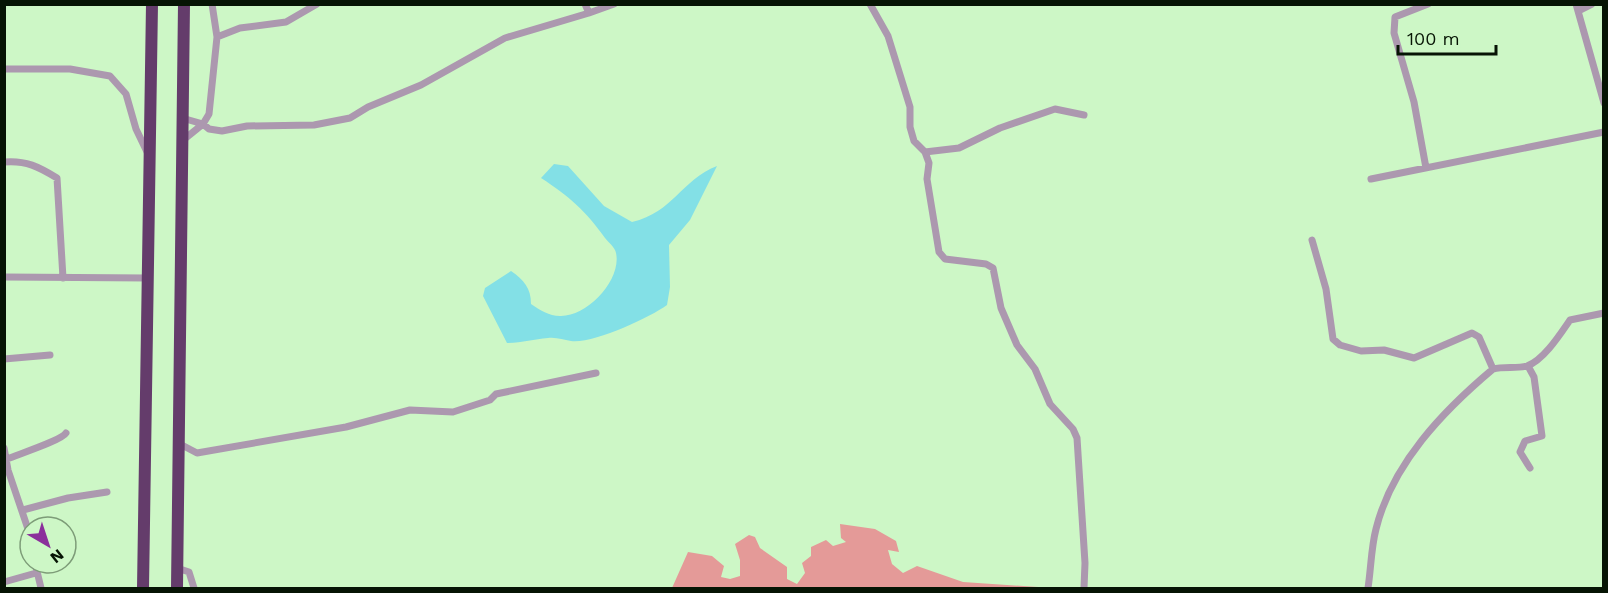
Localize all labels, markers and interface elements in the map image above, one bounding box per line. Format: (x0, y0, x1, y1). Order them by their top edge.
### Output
scale bar (1398, 18, 1496, 56)
text: 100 m (1407, 28, 1460, 49)
north arrow (18, 515, 78, 575)
text: N (47, 545, 68, 567)

